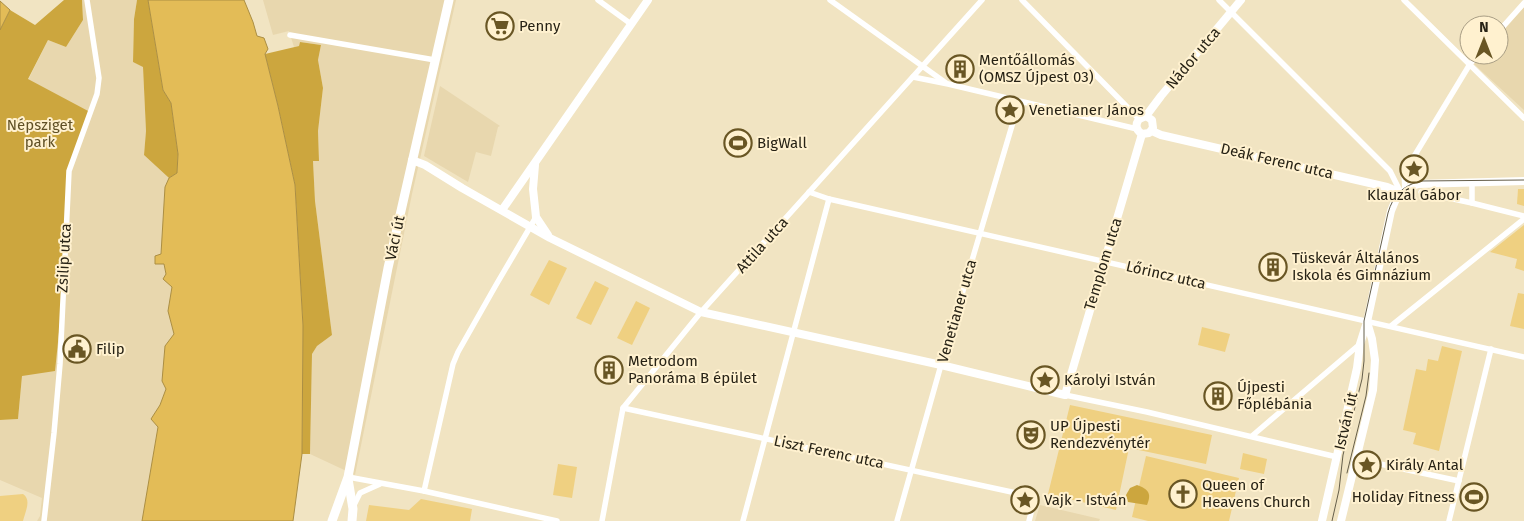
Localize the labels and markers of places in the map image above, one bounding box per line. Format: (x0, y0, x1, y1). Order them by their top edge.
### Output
supermarket icon: Penny (485, 11, 515, 41)
place label: Penny (519, 17, 561, 35)
place label: Mentőállomás (OMSZ Újpest 03) (979, 51, 1094, 86)
building icon: Mentőállomás (OMSZ Újpest 03) (945, 54, 975, 84)
place icon: Venetianer János (995, 95, 1025, 125)
place label: Venetianer János (1029, 101, 1144, 119)
sports icon: BigWall (723, 128, 753, 158)
place label: BigWall (757, 134, 807, 152)
place icon: Klauzál Gábor (1399, 154, 1429, 184)
place label: Klauzál Gábor (1367, 186, 1461, 204)
place label: Tüskevár Általános Iskola és Gimnázium (1292, 249, 1431, 284)
building icon: Tüskevár Általános Iskola és Gimnázium (1258, 252, 1288, 282)
public building icon: Filip (62, 334, 92, 364)
place label: Filip (96, 340, 125, 358)
place label: Metrodom Panoráma B épület (628, 352, 757, 387)
building icon: Metrodom Panoráma B épület (594, 355, 624, 385)
place icon: Károlyi István (1030, 365, 1060, 395)
place label: Károlyi István (1064, 371, 1156, 389)
place label: Újpesti Főplébánia (1237, 378, 1312, 413)
building icon: Újpesti Főplébánia (1203, 381, 1233, 411)
place label: UP Újpesti Rendezvénytér (1050, 417, 1150, 452)
theatre icon: UP Újpesti Rendezvénytér (1016, 420, 1046, 450)
place icon: Király Antal (1352, 450, 1382, 480)
place label: Király Antal (1386, 456, 1464, 474)
place label: Queen of Heavens Church (1202, 476, 1311, 511)
church icon: Queen of Heavens Church (1168, 479, 1198, 509)
sports icon: Holiday Fitness (1459, 482, 1489, 512)
place icon: Vajk - István (1010, 485, 1040, 515)
place label: Holiday Fitness (1352, 488, 1455, 506)
place label: Vajk - István (1044, 491, 1127, 509)

